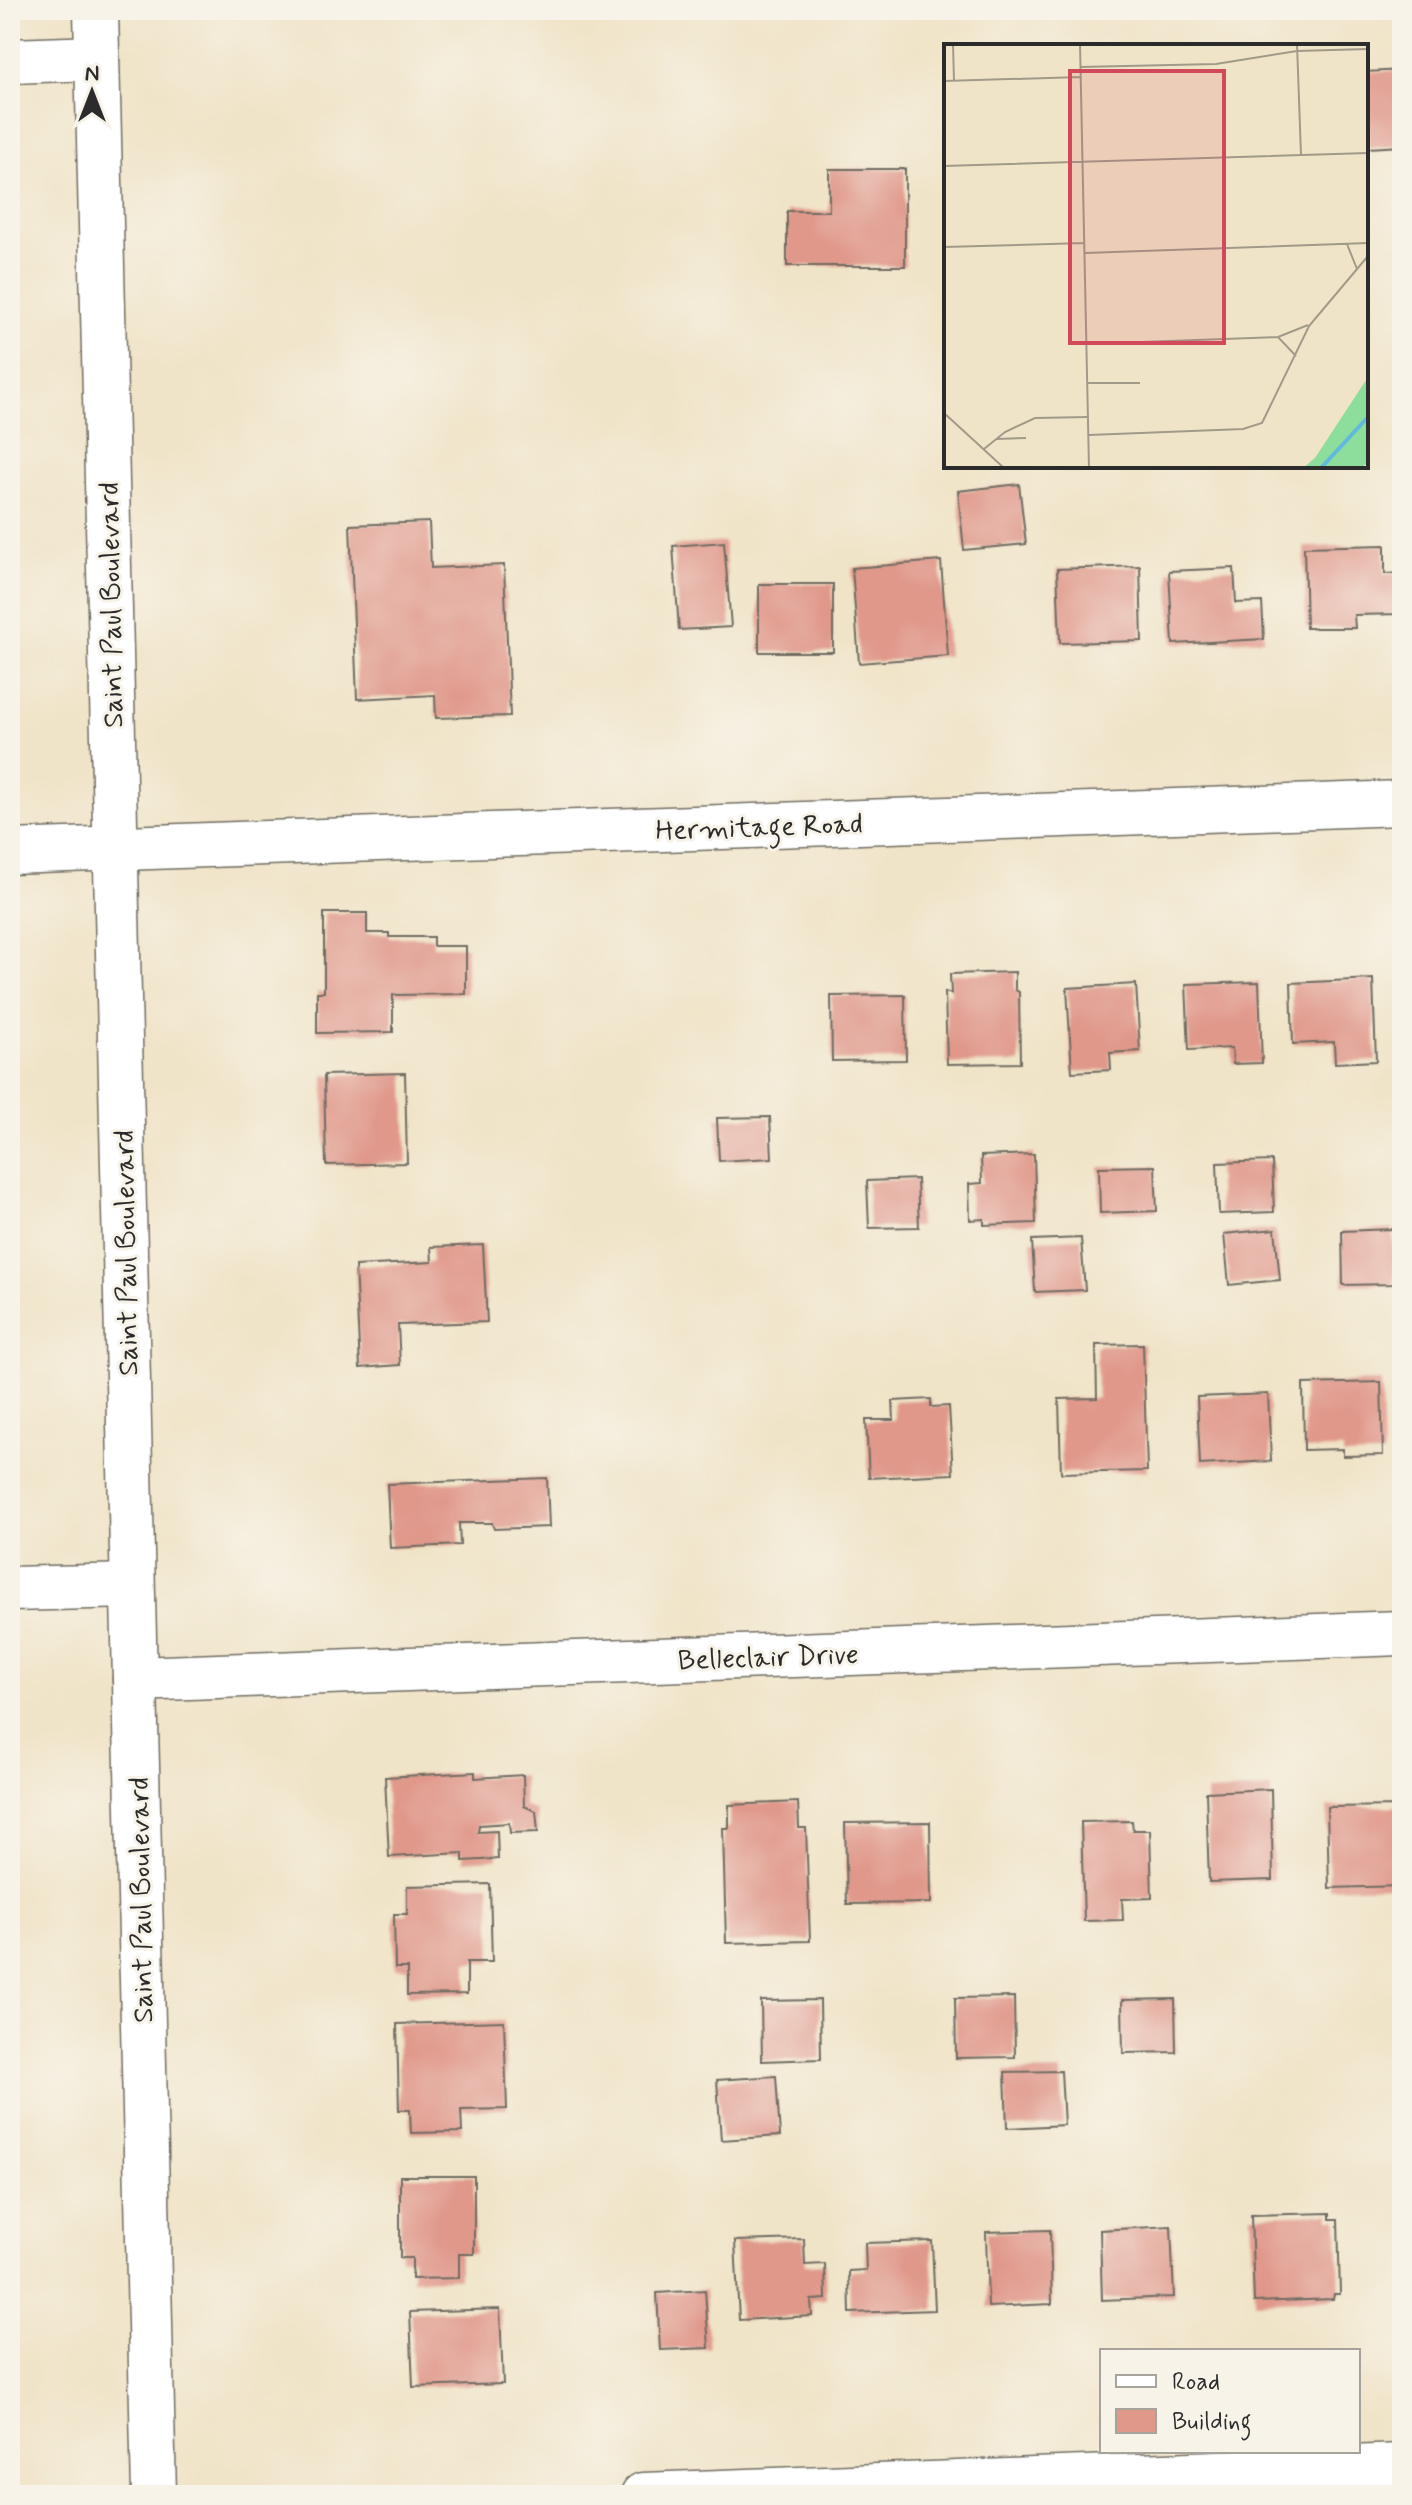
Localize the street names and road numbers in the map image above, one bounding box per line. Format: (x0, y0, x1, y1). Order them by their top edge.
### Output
street label: Saint Paul Boulevard (92, 482, 133, 728)
street label: Hermitage Road (655, 806, 863, 854)
street label: Saint Paul Boulevard (107, 1130, 148, 1376)
street label: Belleclair Drive (677, 1637, 859, 1680)
street label: Saint Paul Boulevard (122, 1777, 163, 2023)

